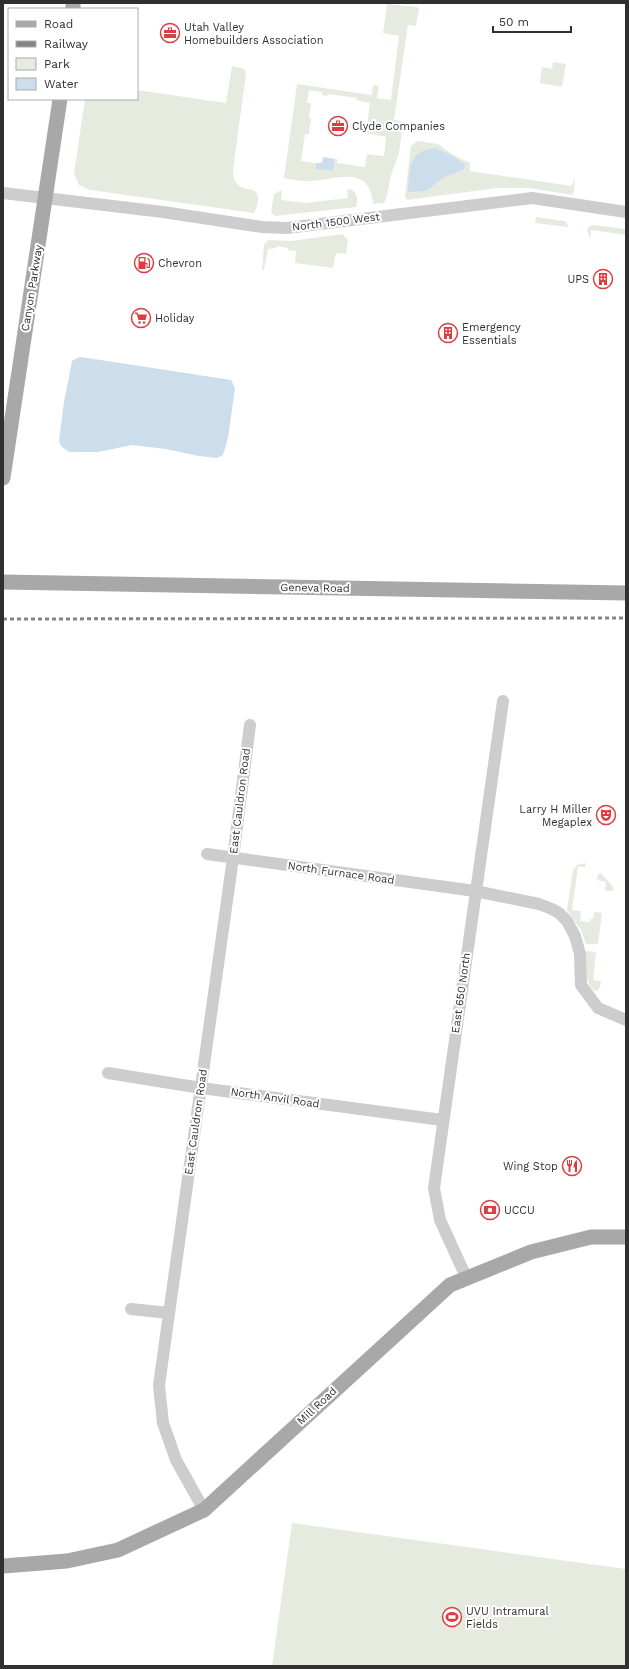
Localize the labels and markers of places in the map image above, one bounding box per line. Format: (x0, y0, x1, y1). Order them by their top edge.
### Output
place label: Utah Valley Homebuilders Association (184, 21, 323, 47)
office icon: Utah Valley Homebuilders Association (159, 22, 181, 44)
office icon: Clyde Companies (327, 115, 349, 137)
place label: Clyde Companies (352, 120, 445, 133)
fuel station icon: Chevron (133, 252, 155, 274)
place label: Chevron (158, 257, 202, 270)
building icon: UPS (592, 268, 614, 290)
place label: UPS (567, 273, 589, 286)
supermarket icon: Holiday (130, 307, 152, 329)
place label: Holiday (155, 312, 195, 325)
place label: Emergency Essentials (462, 321, 521, 347)
building icon: Emergency Essentials (437, 322, 459, 344)
place label: Larry H Miller Megaplex (519, 803, 592, 829)
theatre icon: Larry H Miller Megaplex (595, 804, 617, 826)
restaurant icon: Wing Stop (561, 1155, 583, 1177)
place label: Wing Stop (503, 1160, 558, 1173)
bank icon: UCCU (479, 1199, 501, 1221)
place label: UCCU (504, 1204, 535, 1217)
place label: UVU Intramural Fields (466, 1605, 549, 1631)
sports icon: UVU Intramural Fields (441, 1606, 463, 1628)

